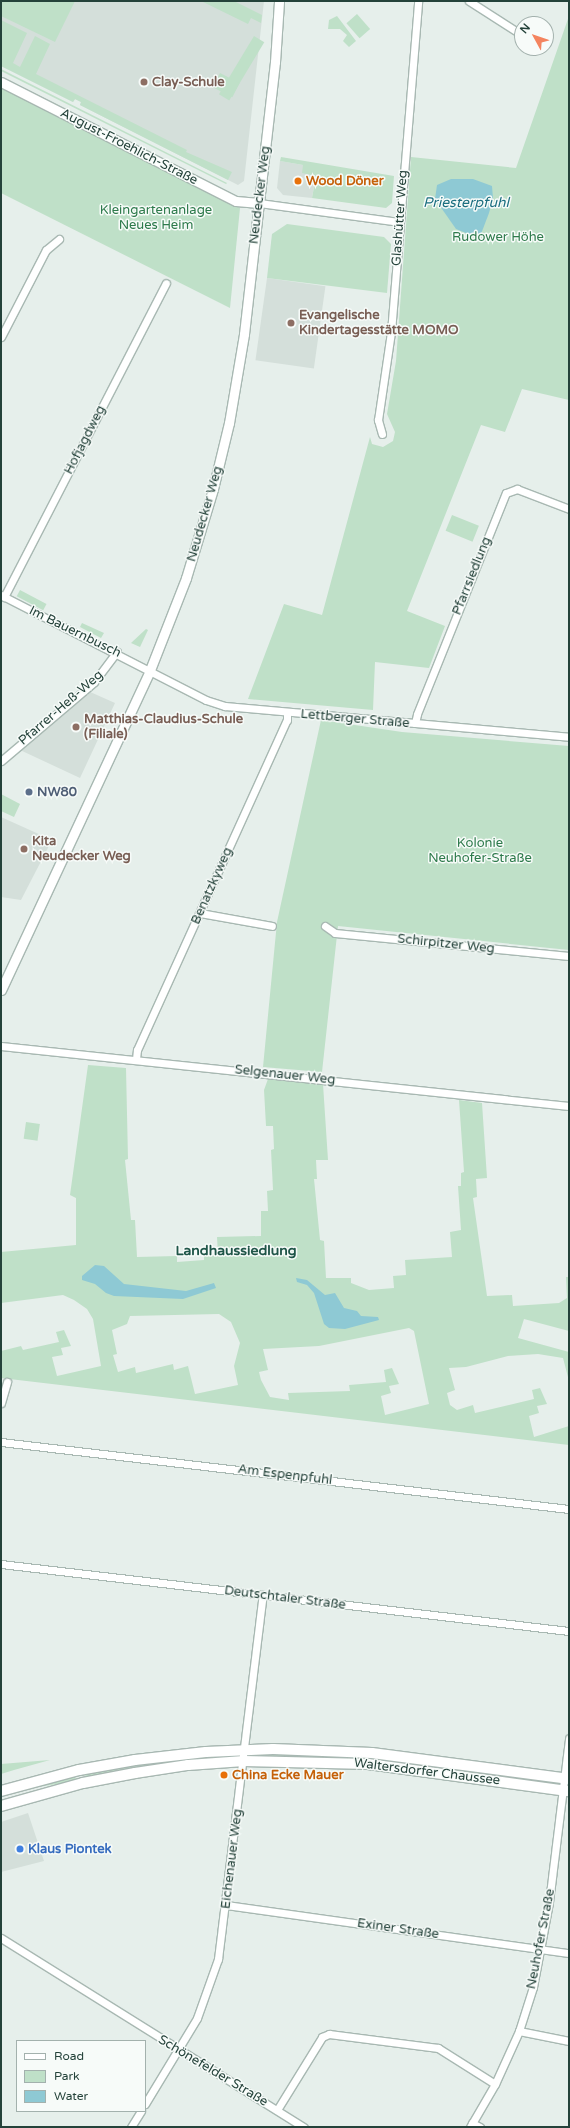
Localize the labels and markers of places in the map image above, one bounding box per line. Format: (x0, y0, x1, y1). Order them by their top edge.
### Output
place label: Clay-Schule (152, 74, 225, 90)
marker: Clay-Schule (139, 77, 149, 87)
place label: Wood Döner (306, 173, 384, 189)
marker: Wood Döner (293, 176, 303, 186)
place label: Evangelische Kindertagesstätte MOMO (299, 308, 459, 339)
marker: Evangelische Kindertagesstätte MOMO (286, 318, 296, 328)
place label: Matthias-Claudius-Schule (Filiale) (84, 712, 243, 743)
marker: Matthias-Claudius-Schule (Filiale) (71, 722, 81, 732)
place label: NW80 (37, 784, 77, 800)
marker: NW80 (24, 787, 34, 797)
place label: Kita Neudecker Weg (32, 834, 131, 865)
marker: Kita Neudecker Weg (19, 844, 29, 854)
place label: China Ecke Mauer (232, 1767, 344, 1783)
marker: China Ecke Mauer (219, 1770, 229, 1780)
place label: Klaus Piontek (28, 1841, 112, 1857)
marker: Klaus Piontek (15, 1844, 25, 1854)

